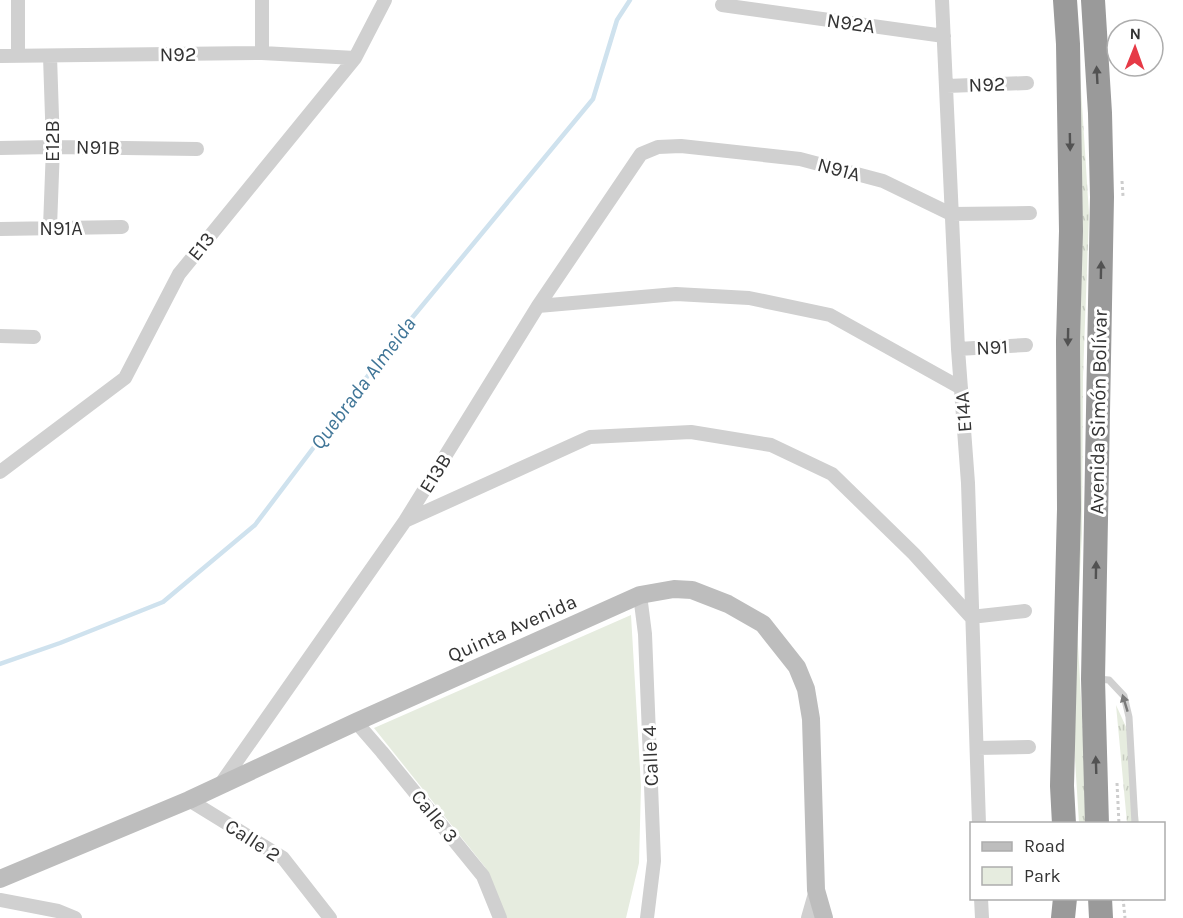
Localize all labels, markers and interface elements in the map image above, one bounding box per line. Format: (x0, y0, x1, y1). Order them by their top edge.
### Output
street label: N92A (825, 9, 876, 38)
north arrow (1105, 18, 1165, 78)
text: N (1129, 24, 1141, 43)
street label: N92 (159, 43, 197, 66)
one-way arrow (1093, 66, 1102, 85)
street label: N92 (968, 72, 1006, 97)
street label: E12B (41, 120, 64, 162)
one-way arrow (1065, 133, 1075, 152)
street label: N91B (76, 136, 120, 159)
street label: N91A (815, 153, 863, 186)
street label: N91A (39, 217, 83, 240)
street label: E13 (183, 228, 220, 265)
one-way arrow (1096, 261, 1106, 280)
street label: Avenida Simón Bolívar (1085, 309, 1112, 515)
water label: Quebrada Almeida (305, 312, 421, 454)
one-way arrow (1063, 328, 1073, 347)
street label: N91 (976, 335, 1009, 360)
street label: E14A (951, 391, 976, 433)
street label: E13B (415, 449, 456, 497)
one-way arrow (1091, 561, 1101, 580)
street label: Quinta Avenida (444, 590, 580, 667)
one-way arrow (1120, 694, 1129, 712)
street label: Calle 4 (638, 725, 663, 787)
one-way arrow (1091, 756, 1100, 775)
street label: Calle 3 (406, 785, 463, 847)
street label: Calle 2 (221, 814, 285, 867)
legend (970, 822, 1165, 900)
text: Road (1024, 835, 1065, 857)
text: Park (1024, 865, 1061, 887)

